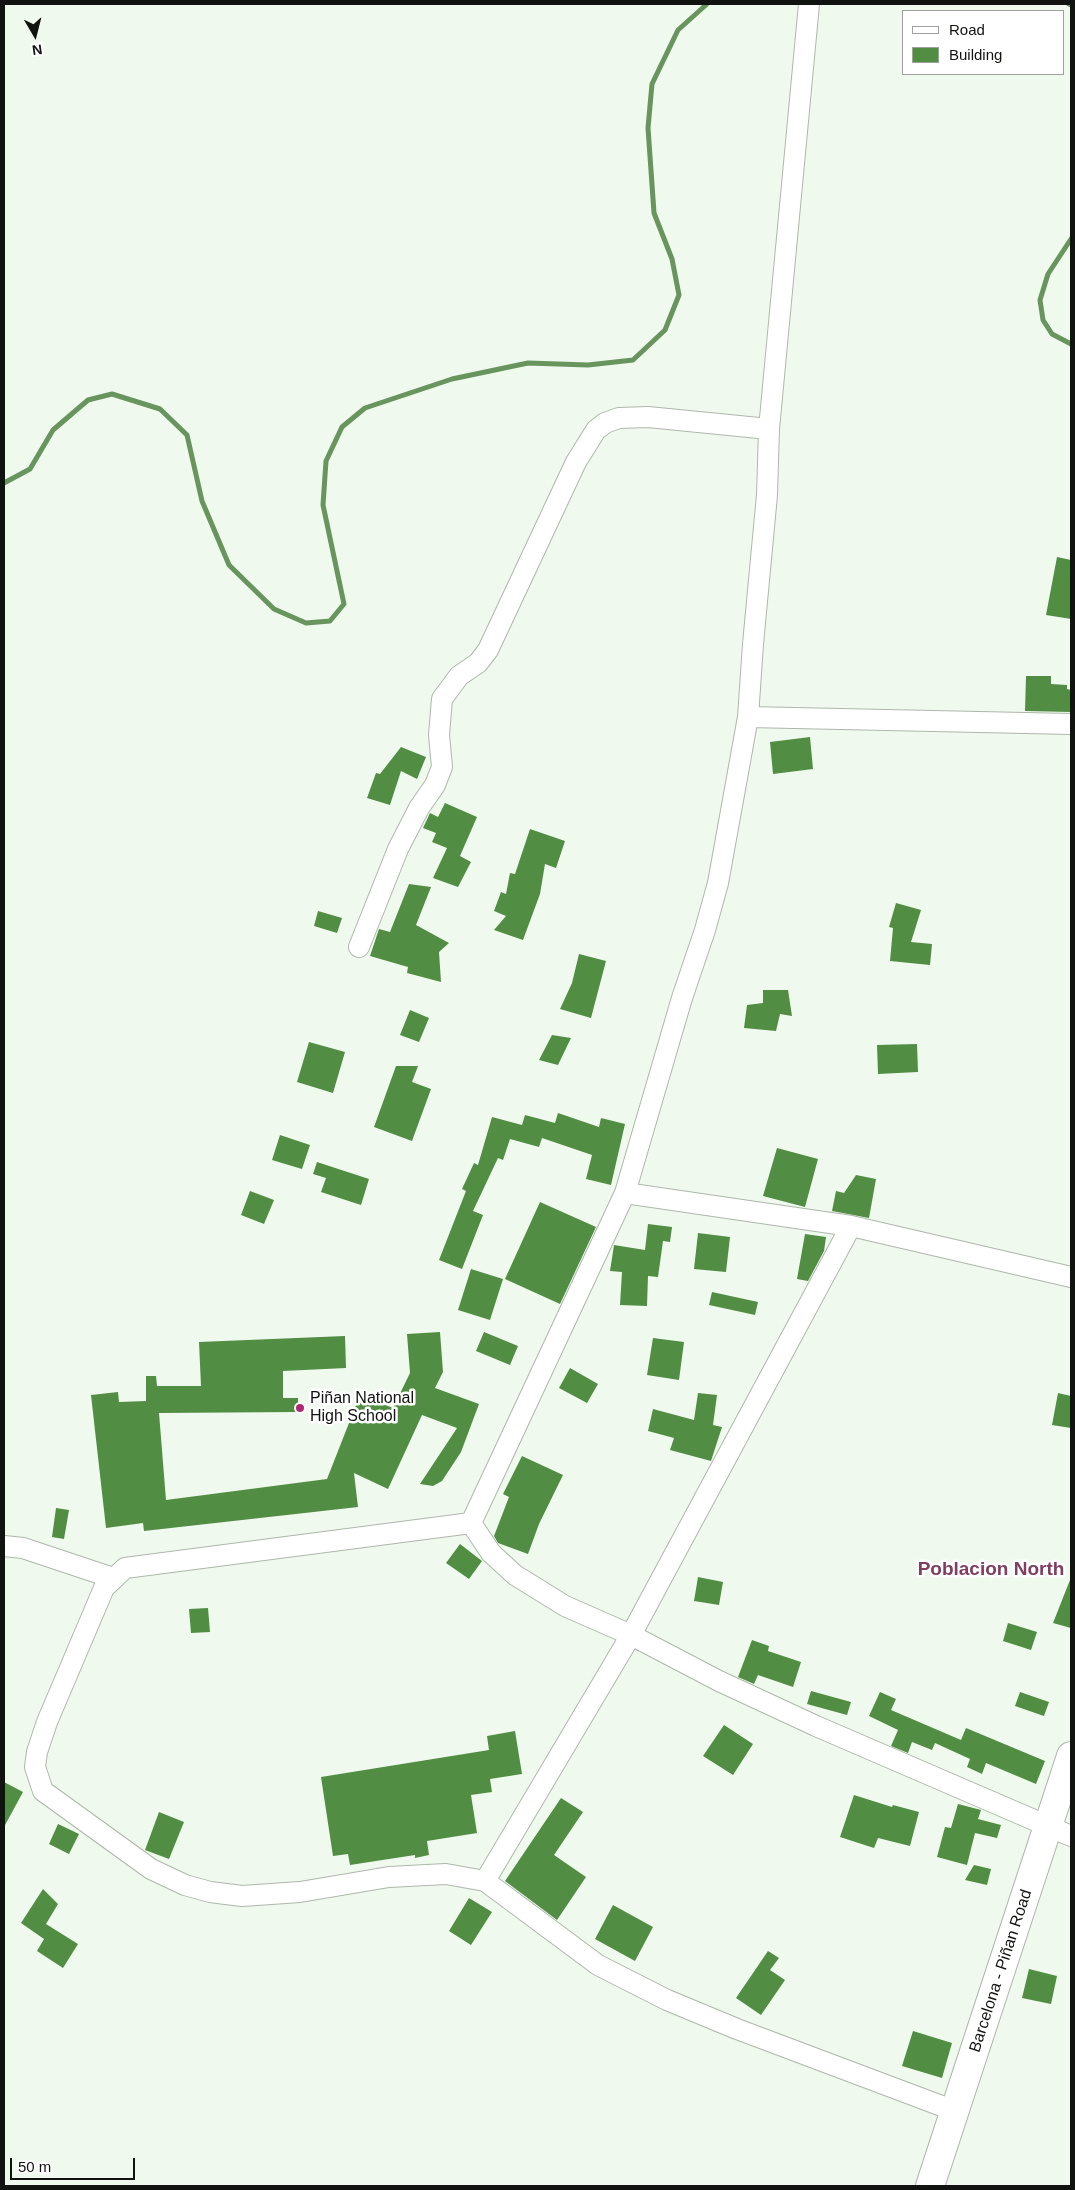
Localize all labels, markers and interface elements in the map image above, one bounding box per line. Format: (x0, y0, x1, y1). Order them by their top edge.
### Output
north arrow (10, 10, 60, 60)
legend (902, 10, 1065, 75)
text: Road (949, 21, 985, 38)
text: N (31, 41, 43, 58)
text: Building (949, 46, 1002, 63)
place label: Piñan National High School (310, 1389, 414, 1427)
marker: Piñan National High School (294, 1402, 306, 1414)
district label: Poblacion North (918, 1559, 1064, 1581)
street label: Barcelona - Piñan Road (966, 1887, 1036, 2055)
scale bar (12, 2148, 138, 2180)
text: 50 m (18, 2158, 51, 2175)

